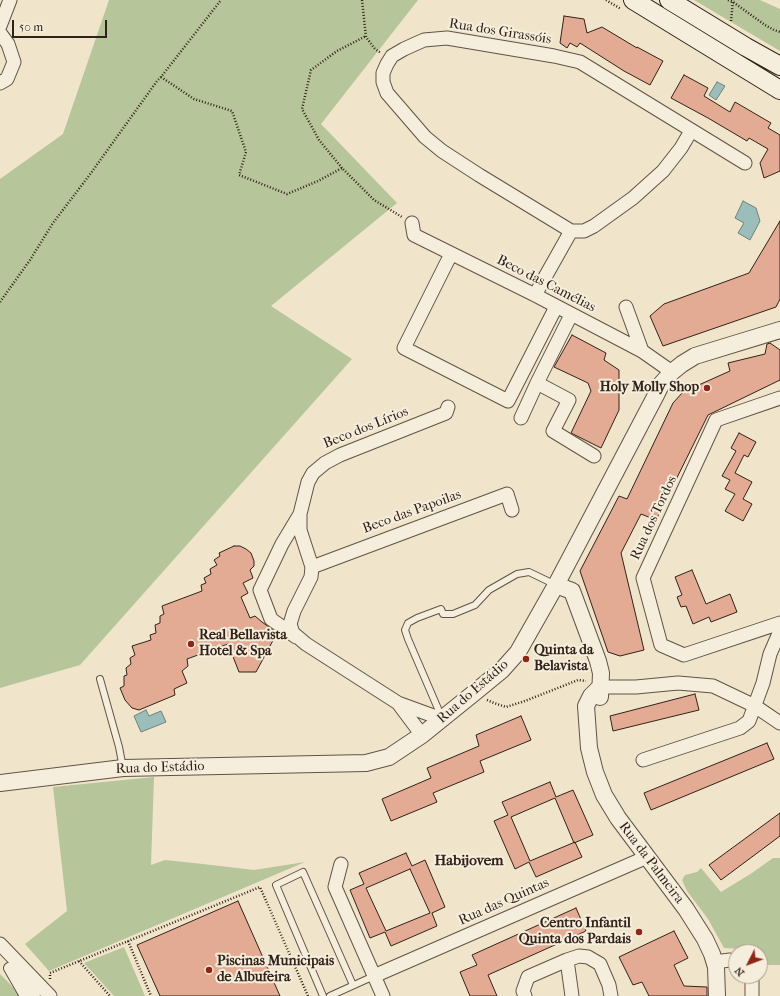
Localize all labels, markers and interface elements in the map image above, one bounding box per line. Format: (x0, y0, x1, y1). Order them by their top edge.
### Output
scale bar (14, 12, 109, 38)
street label: Rua dos Girassóis (448, 16, 552, 48)
text: 50 m (19, 20, 43, 34)
street label: Beco das Camélias (494, 252, 598, 316)
place label: Holy Molly Shop (600, 380, 699, 396)
marker: Holy Molly Shop (702, 383, 712, 393)
street label: Beco dos Lírios (321, 403, 411, 453)
street label: Rua dos Tordos (627, 473, 681, 563)
street label: Beco das Papoilas (360, 486, 464, 538)
place label: Real Bellavista Hotel & Spa (199, 628, 287, 660)
marker: Real Bellavista Hotel & Spa (186, 639, 196, 649)
place label: Quinta da Belavista (534, 643, 593, 676)
marker: Quinta da Belavista (521, 654, 531, 664)
street label: Rua do Estádio (434, 656, 512, 728)
street label: Rua do Estádio (115, 758, 205, 778)
street label: Rua da Palmeira (615, 819, 687, 907)
district label: Habijovem (434, 852, 504, 870)
street label: Rua das Quintas (456, 875, 552, 929)
place label: Centro Infantil Quinta dos Pardais (519, 916, 631, 948)
marker: Centro Infantil Quinta dos Pardais (634, 927, 644, 937)
north arrow (728, 944, 768, 984)
place label: Piscinas Municipais de Albufeira (217, 954, 334, 986)
text: N (732, 964, 747, 979)
marker: Piscinas Municipais de Albufeira (204, 965, 214, 975)

